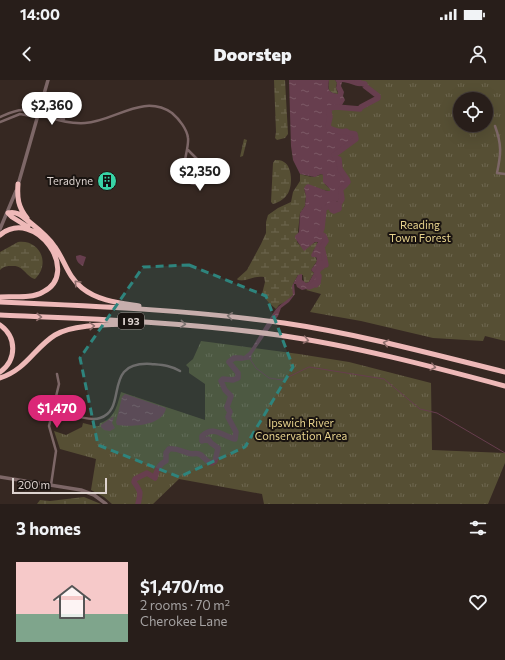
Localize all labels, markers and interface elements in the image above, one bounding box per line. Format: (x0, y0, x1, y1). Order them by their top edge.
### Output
text: 14:00 (20, 5, 60, 23)
icon: back (16, 43, 38, 65)
text: Doorstep (213, 43, 292, 65)
icon: person (467, 43, 489, 65)
pin: $2,360 (19, 92, 85, 126)
map controls (453, 92, 493, 132)
button: locate (453, 92, 493, 132)
text: $2,360 (31, 97, 73, 113)
pin: $2,350 (167, 158, 233, 192)
text: $2,350 (179, 163, 221, 179)
building icon: Teradyne (96, 170, 118, 192)
place label: Teradyne (47, 174, 93, 187)
park label: Reading Town Forest (389, 218, 451, 244)
one-way arrow (74, 280, 82, 288)
one-way arrow (36, 312, 42, 321)
one-way arrow (226, 312, 233, 321)
road number: I 93 (118, 313, 144, 329)
one-way arrow (180, 319, 186, 328)
one-way arrow (89, 322, 95, 331)
one-way arrow (303, 335, 309, 343)
one-way arrow (382, 339, 389, 347)
one-way arrow (429, 362, 436, 371)
pin: $1,470 (24, 395, 90, 429)
text: $1,470 (37, 400, 77, 416)
park label: Ipswich River Conservation Area (255, 416, 347, 442)
scale bar (12, 476, 107, 495)
text: 200 m (18, 478, 50, 491)
icon: filters (467, 517, 489, 539)
text: 3 homes (16, 518, 81, 539)
text: $1,470/mo (140, 576, 224, 597)
icon: home (48, 578, 96, 626)
icon: heart (467, 591, 489, 613)
text: 2 rooms · 70 m² (140, 597, 230, 613)
text: Cherokee Lane (140, 613, 227, 629)

